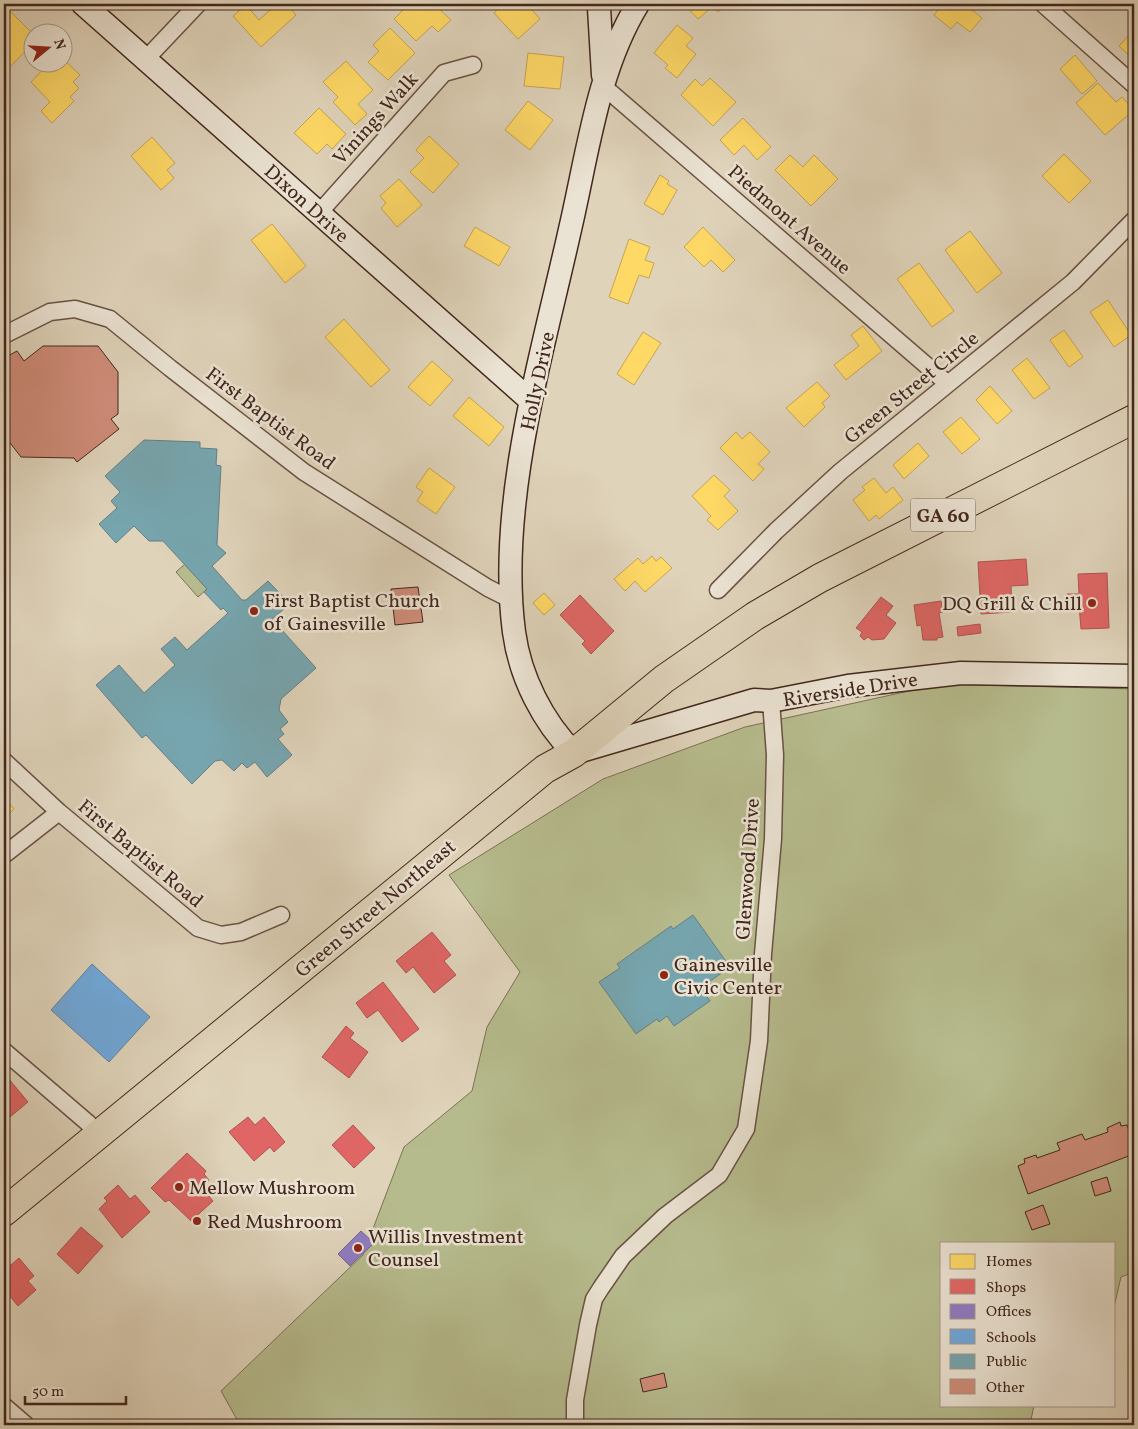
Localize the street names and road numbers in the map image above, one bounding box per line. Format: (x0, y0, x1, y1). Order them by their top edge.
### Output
street label: Vinings Walk (327, 67, 426, 172)
street label: Dixon Drive (257, 159, 354, 250)
street label: Piedmont Avenue (721, 159, 856, 282)
street label: Green Street Circle (839, 326, 985, 452)
street label: Holly Drive (515, 329, 563, 433)
street label: First Baptist Road (199, 361, 341, 478)
road number: GA 60 (910, 498, 976, 532)
street label: Riverside Drive (781, 667, 920, 715)
street label: First Baptist Road (71, 794, 209, 915)
street label: Glenwood Drive (730, 797, 768, 941)
street label: Green Street Northeast (290, 834, 463, 985)

